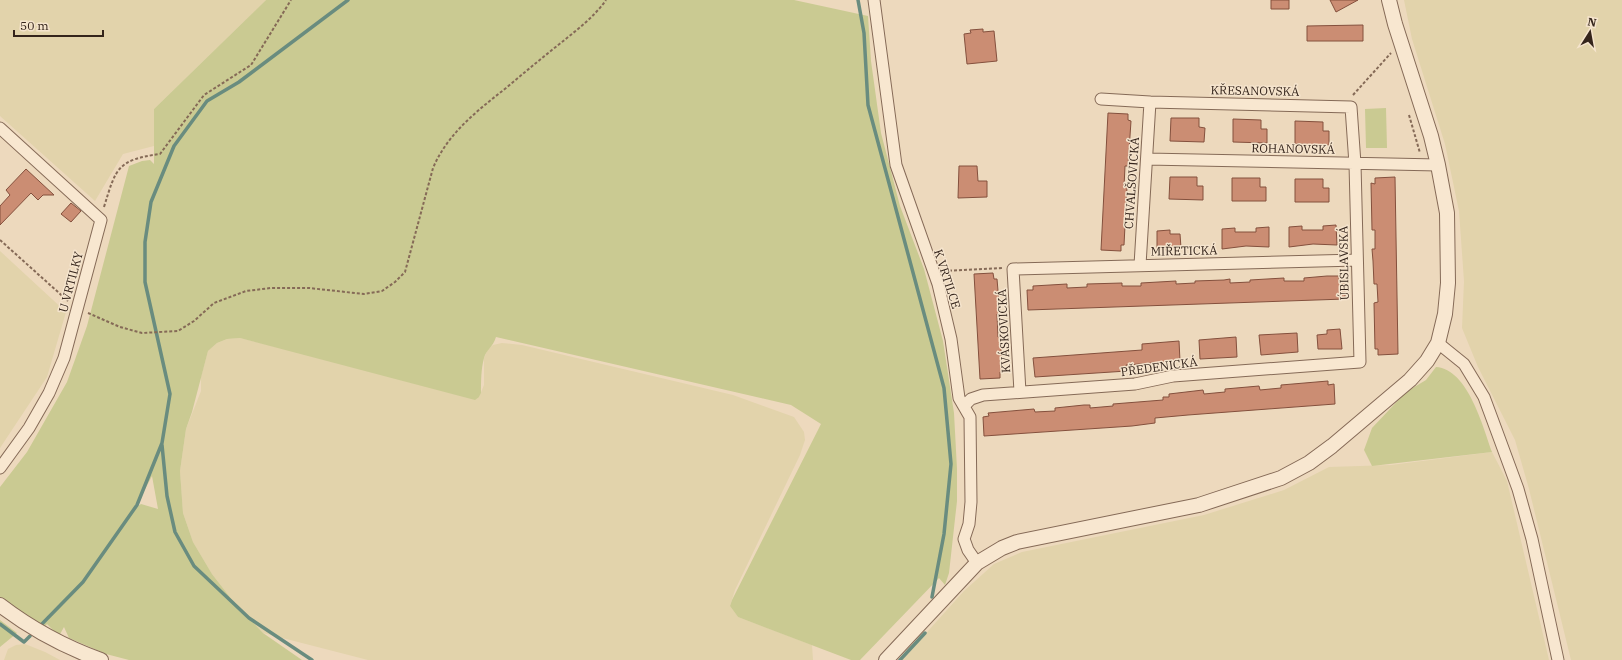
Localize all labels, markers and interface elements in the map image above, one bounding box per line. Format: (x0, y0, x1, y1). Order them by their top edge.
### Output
scale bar (14, 12, 103, 38)
north arrow (1570, 12, 1610, 52)
text: N (1586, 14, 1598, 30)
text: 50 m (20, 18, 49, 33)
street label: KŘESANOVSKÁ (1211, 82, 1300, 99)
street label: CHVALŠOVICKÁ (1121, 136, 1142, 229)
street label: ROHANOVSKÁ (1251, 140, 1336, 157)
street label: ÚBISLAVSKÁ (1335, 225, 1352, 300)
street label: MIŘETICKÁ (1150, 242, 1218, 259)
street label: K VRTILCE (931, 247, 964, 310)
street label: U VRTILKY (55, 249, 86, 314)
street label: KVÁSKOVICKÁ (994, 288, 1013, 373)
street label: PŘEDENICKÁ (1120, 354, 1199, 379)

